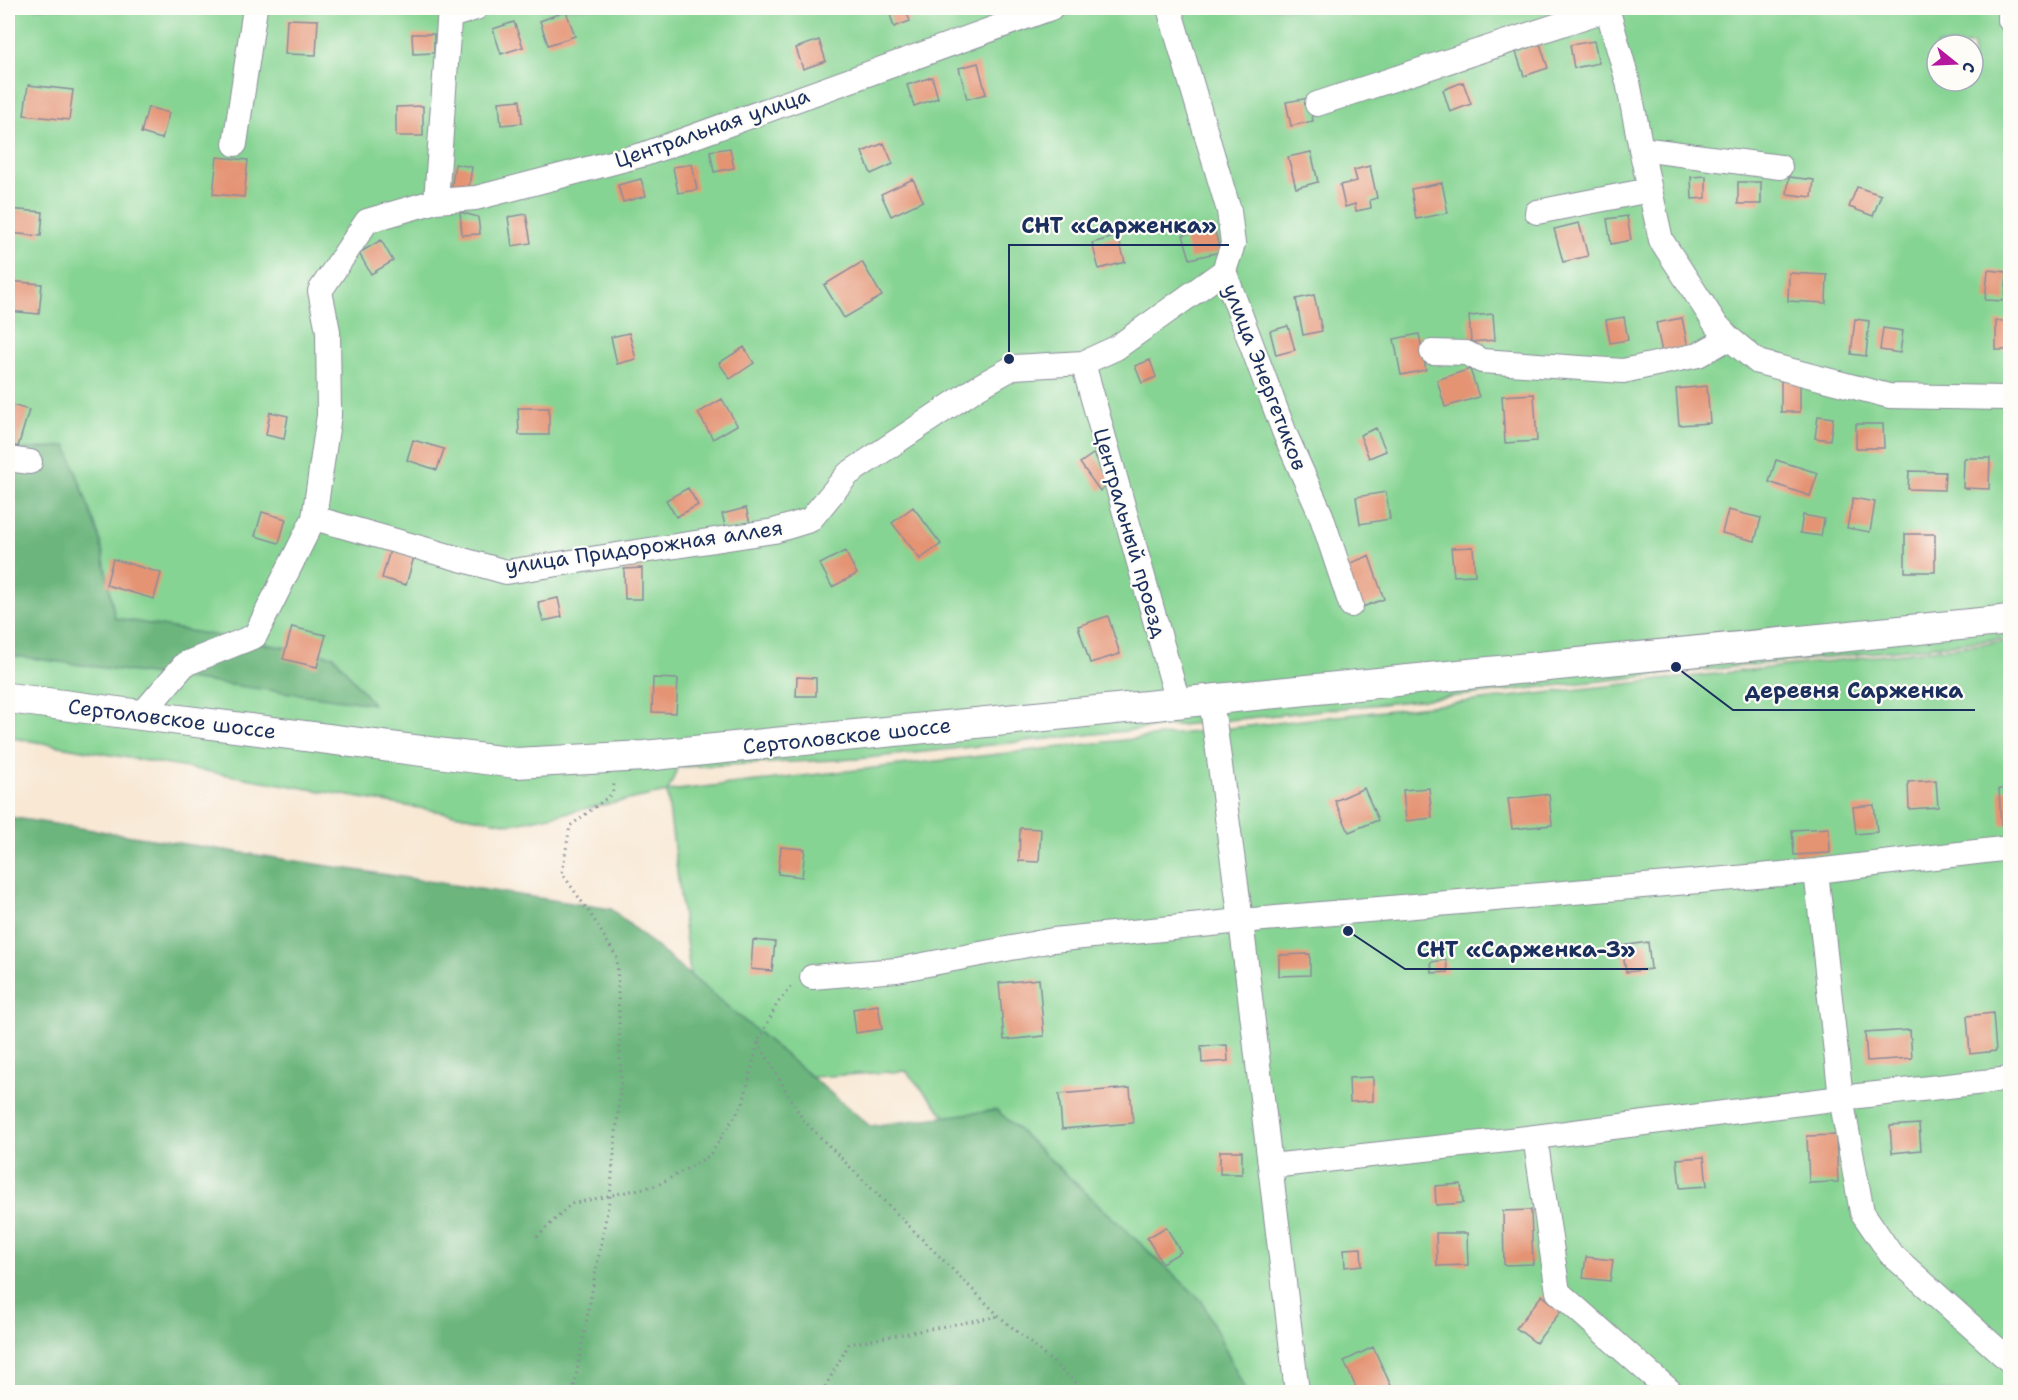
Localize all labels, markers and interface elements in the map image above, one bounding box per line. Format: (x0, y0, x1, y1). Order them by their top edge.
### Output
north arrow (1925, 33, 1985, 93)
text: С (1957, 60, 1980, 76)
street label: Центральная улица (611, 82, 813, 174)
callout: СНТ «Сарженка» (1009, 205, 1229, 245)
text: СНТ «Сарженка» (1021, 211, 1217, 240)
street label: улица Энергетиков (1216, 280, 1314, 474)
street label: Центральный проезд (1087, 425, 1173, 641)
street label: улица Придорожная аллея (503, 514, 785, 580)
callout: деревня Сарженка (1733, 670, 1975, 710)
text: деревня Сарженка (1745, 676, 1963, 705)
street label: Сертоловское шоссе (66, 692, 278, 746)
street label: Сертоловское шоссе (741, 711, 953, 761)
callout: СНТ «Сарженка-3» (1405, 929, 1648, 969)
text: СНТ «Сарженка-3» (1416, 935, 1636, 964)

